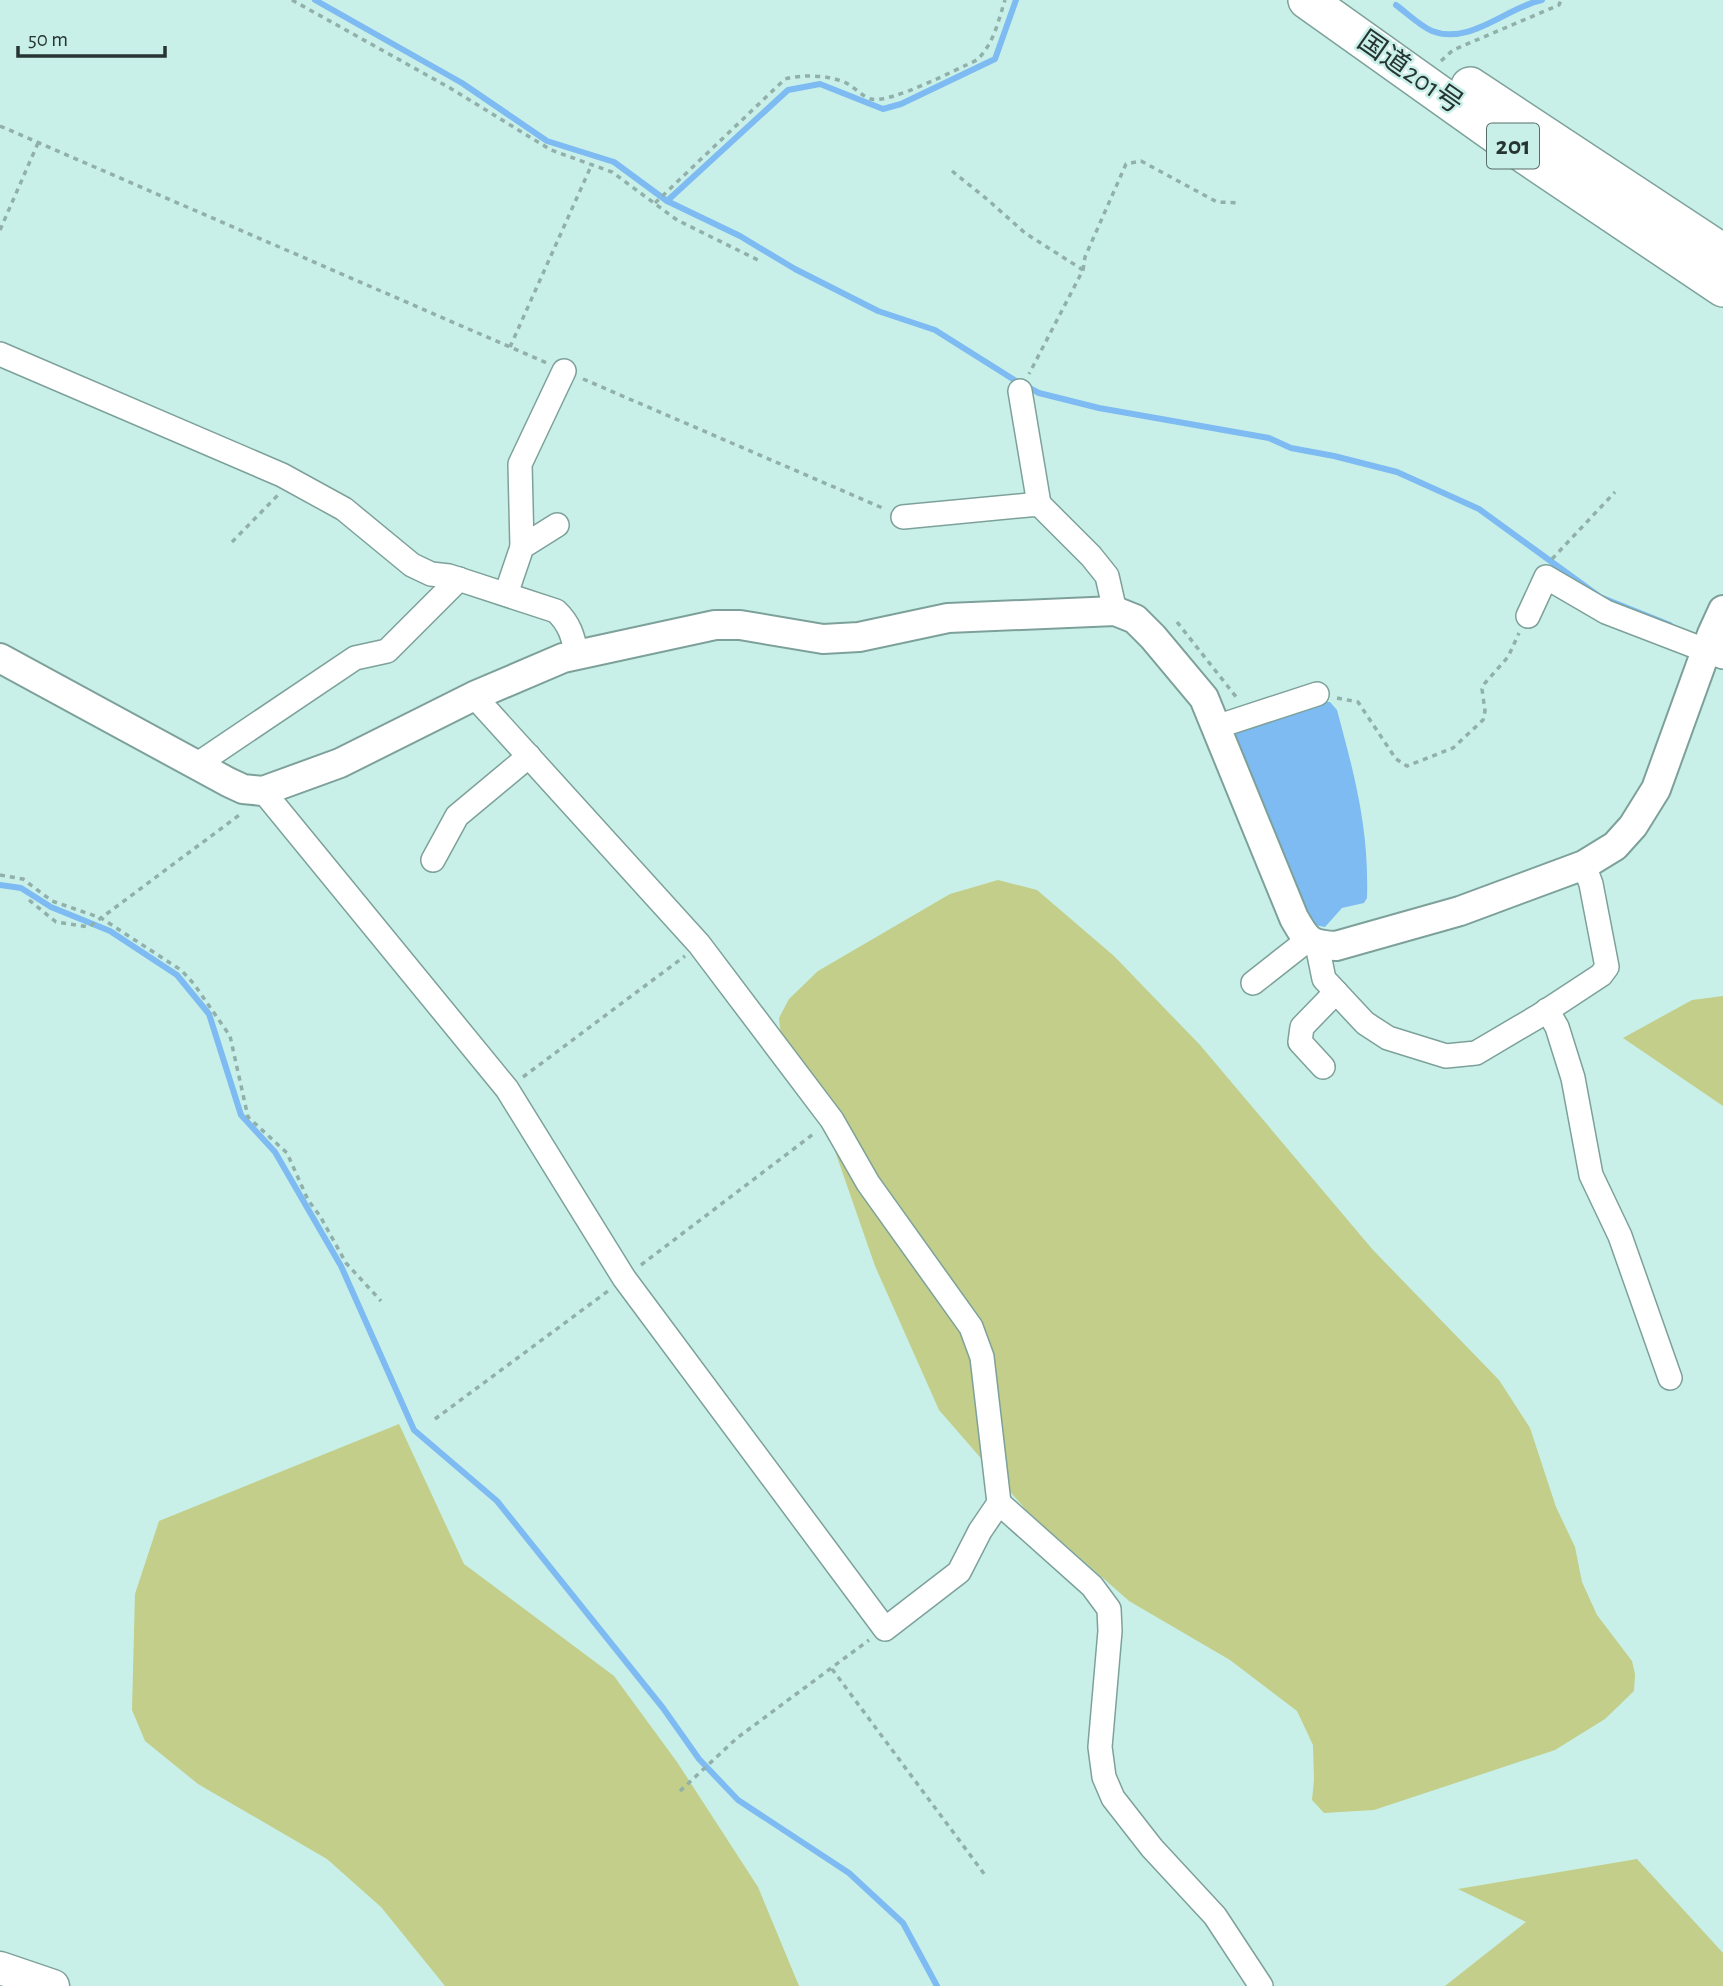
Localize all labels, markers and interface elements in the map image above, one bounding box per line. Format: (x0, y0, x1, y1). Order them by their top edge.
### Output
scale bar (18, 14, 164, 58)
street label: 国道201号 (1352, 25, 1469, 119)
text: 50 m (28, 29, 68, 50)
road number: 201 (1487, 124, 1539, 168)

